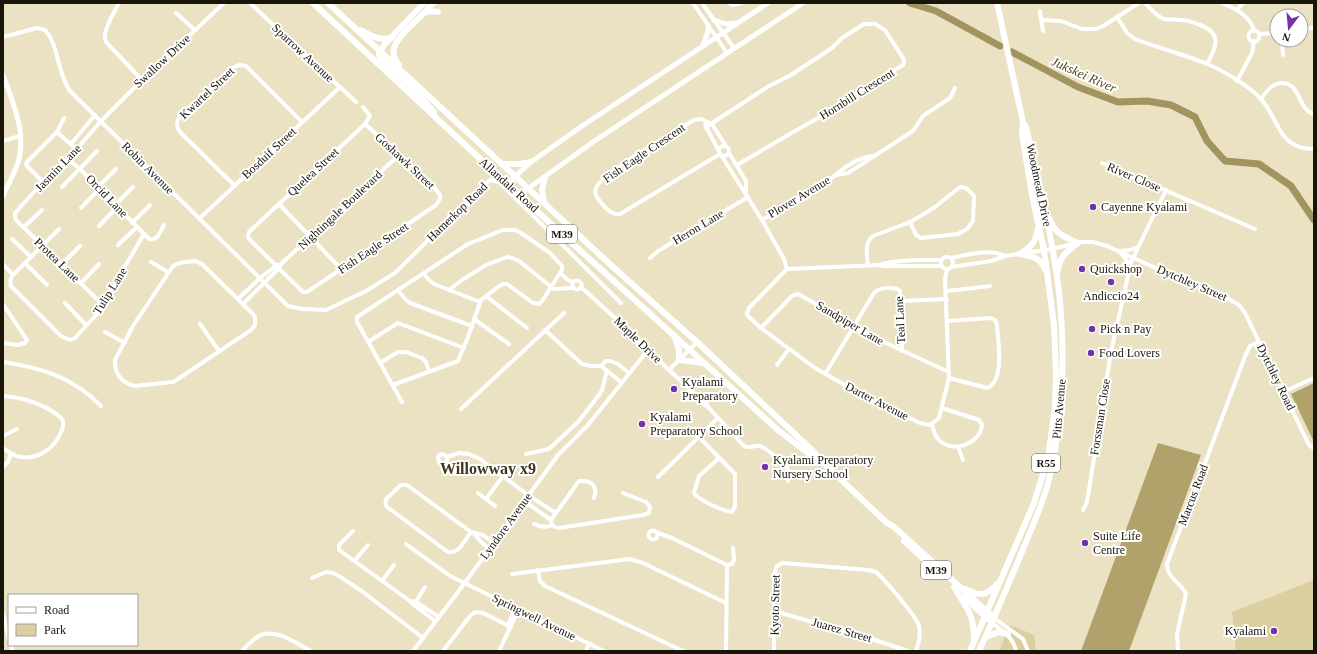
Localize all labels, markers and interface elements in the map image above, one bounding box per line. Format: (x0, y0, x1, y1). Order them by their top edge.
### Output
north arrow (1269, 8, 1309, 48)
street label: Sparrow Avenue (269, 21, 337, 85)
street label: Swallow Drive (131, 31, 193, 91)
text: N (1281, 31, 1292, 44)
water label: Jukskei River (1049, 53, 1120, 96)
street label: Kwartel Street (177, 64, 238, 122)
street label: Hornbill Crescent (817, 65, 898, 123)
street label: Fish Eagle Crescent (600, 120, 688, 186)
street label: Bosduif Street (239, 124, 299, 182)
street label: Goshawk Street (372, 130, 438, 193)
street label: Robin Avenue (119, 139, 177, 197)
street label: Jasmin Lane (32, 141, 84, 195)
street label: Woodmead Drive (1023, 142, 1055, 228)
street label: Quelea Street (284, 144, 342, 199)
street label: Allandale Road (476, 155, 542, 215)
street label: River Close (1105, 159, 1163, 195)
street label: Nightingale Boulevard (295, 167, 385, 253)
street label: Orcid Lane (83, 172, 131, 220)
street label: Plover Avenue (765, 173, 833, 221)
street label: Hamerkop Road (424, 180, 490, 244)
place label: Cayenne Kyalami (1101, 200, 1188, 214)
marker: Cayenne Kyalami (1088, 202, 1098, 212)
street label: Heron Lane (670, 206, 726, 248)
street label: Fish Eagle Street (335, 219, 411, 277)
road number: M39 (547, 225, 577, 243)
street label: Protea Lane (31, 235, 83, 285)
place label: Quickshop (1090, 262, 1142, 276)
street label: Dytchley Street (1155, 262, 1230, 304)
marker: Quickshop (1077, 264, 1087, 274)
street label: Tulip Lane (90, 265, 130, 317)
marker: Andiccio24 (1106, 277, 1116, 287)
place label: Andiccio24 (1083, 289, 1139, 303)
street label: Teal Lane (892, 296, 908, 344)
street label: Sandpiper Lane (814, 298, 886, 348)
street label: Maple Drive (611, 314, 665, 366)
place label: Pick n Pay (1100, 322, 1151, 336)
marker: Pick n Pay (1087, 324, 1097, 334)
street label: Dytchley Road (1254, 341, 1298, 413)
place label: Food Lovers (1099, 346, 1160, 360)
marker: Food Lovers (1086, 348, 1096, 358)
place label: Kyalami Preparatory (682, 375, 738, 403)
street label: Pitts Avenue (1049, 378, 1069, 440)
street label: Forssman Close (1087, 378, 1113, 456)
street label: Darter Avenue (843, 379, 911, 423)
marker: Kyalami Preparatory (669, 384, 679, 394)
place label: Kyalami Preparatory School (650, 410, 743, 438)
marker: Kyalami Preparatory School (637, 419, 647, 429)
place label: Kyalami Preparatory Nursery School (773, 453, 873, 481)
road number: R55 (1032, 454, 1060, 472)
district label: Willowway x9 (440, 460, 536, 478)
marker: Kyalami Preparatory Nursery School (760, 462, 770, 472)
street label: Marcus Road (1175, 462, 1211, 528)
street label: Lyndore Avenue (477, 490, 535, 562)
place label: Suite Life Centre (1093, 529, 1141, 557)
marker: Suite Life Centre (1080, 538, 1090, 548)
road number: M39 (921, 561, 951, 579)
street label: Kyoto Street (767, 574, 783, 636)
street label: Springwell Avenue (490, 591, 578, 643)
legend (8, 594, 138, 646)
text: Road (44, 603, 69, 617)
street label: Juarez Street (810, 615, 874, 645)
text: Park (44, 623, 66, 637)
place label: Kyalami (1225, 624, 1267, 638)
marker: Kyalami (1269, 626, 1279, 636)

